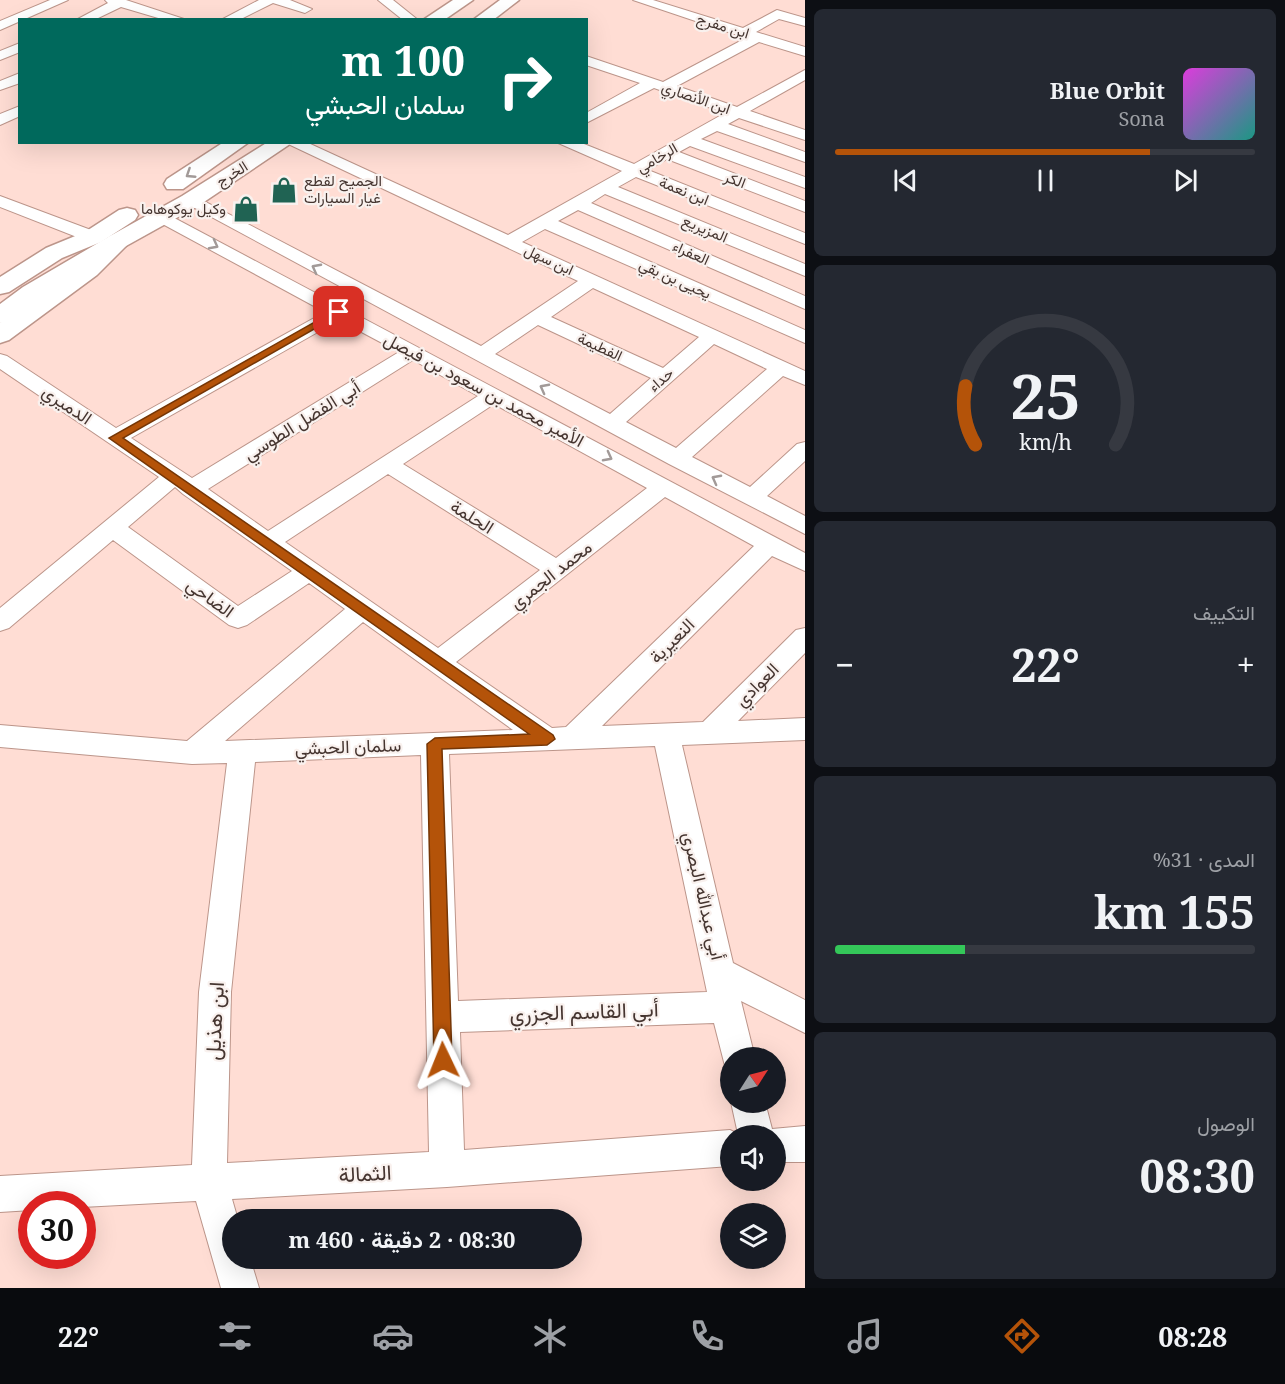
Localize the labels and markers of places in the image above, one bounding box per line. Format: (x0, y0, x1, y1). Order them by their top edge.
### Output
place label: الجميح لقطع غيار السيارات (304, 170, 382, 207)
shop icon: الجميح لقطع غيار السيارات (269, 175, 299, 205)
shop icon: وكيل يوكوهاما (231, 194, 261, 224)
place label: وكيل يوكوهاما (141, 198, 226, 218)
pin (313, 286, 364, 337)

